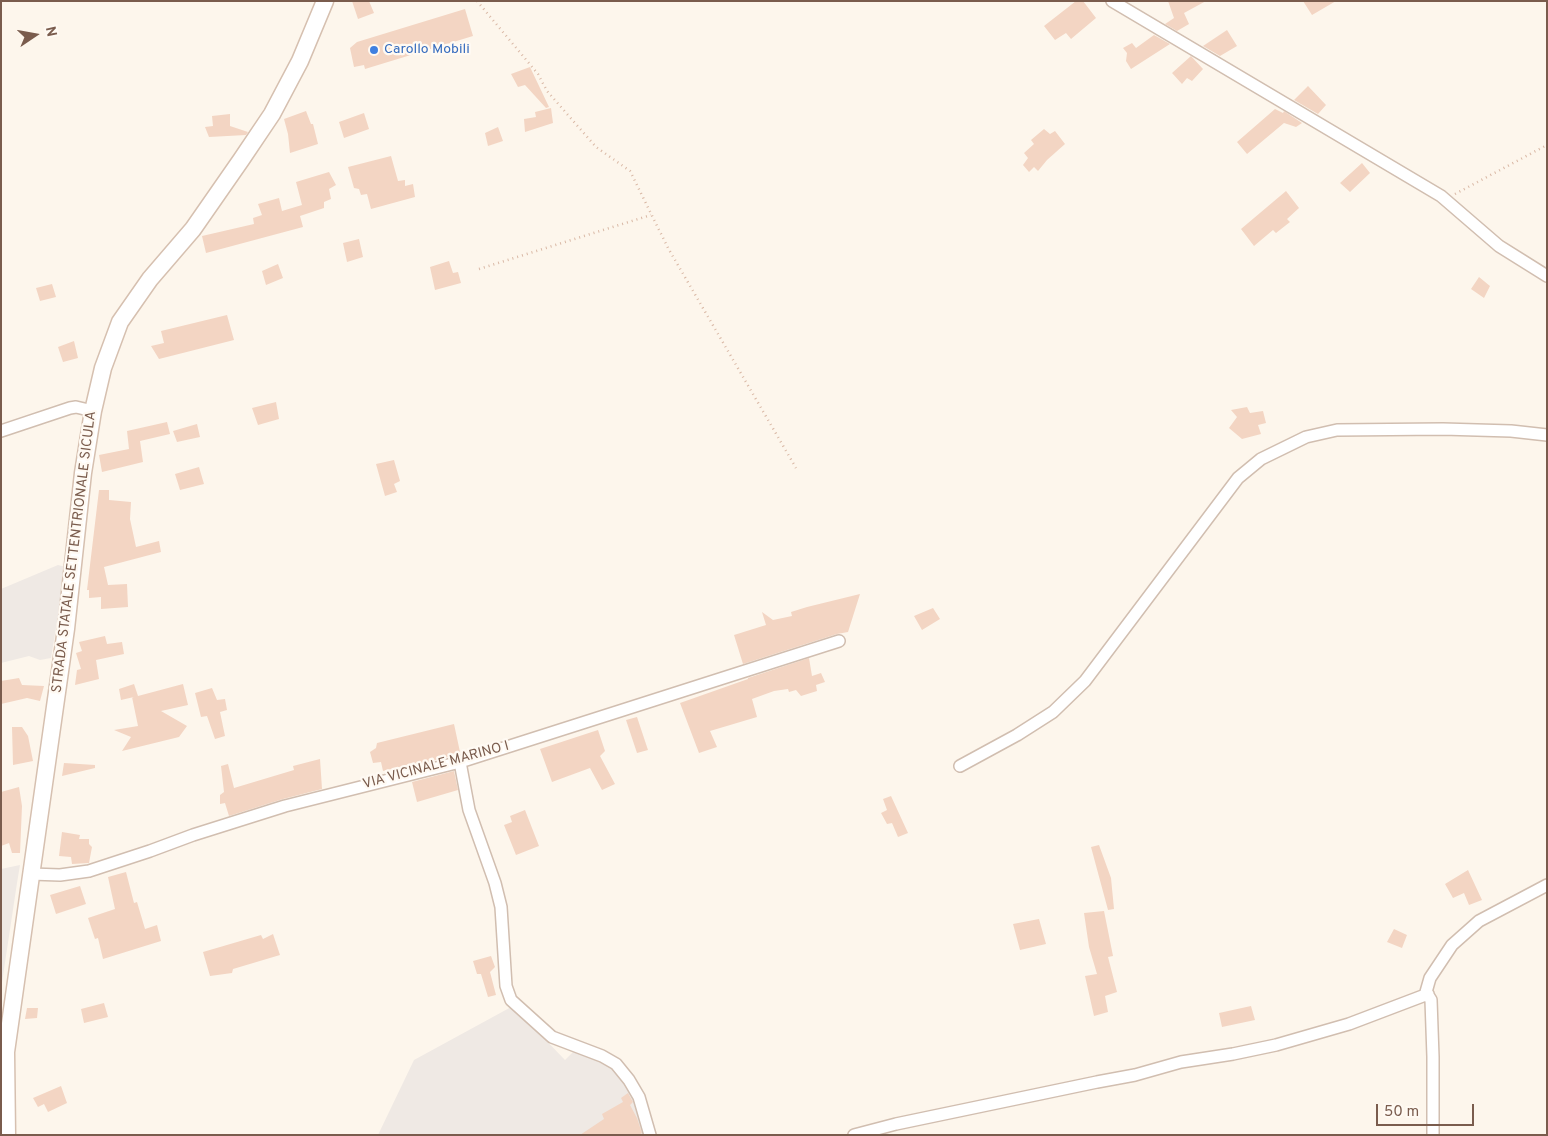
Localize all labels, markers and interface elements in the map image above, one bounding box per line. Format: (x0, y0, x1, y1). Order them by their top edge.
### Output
north arrow (10, 10, 60, 60)
text: N (41, 25, 60, 38)
place label: Carollo Mobili (384, 42, 470, 58)
marker: Carollo Mobili (368, 44, 380, 56)
street label: STRADA STATALE SETTENTRIONALE SICULA (49, 410, 101, 694)
street label: VIA VICINALE MARINO I (361, 738, 511, 794)
scale bar (1378, 1094, 1476, 1126)
text: 50 m (1384, 1103, 1419, 1122)

